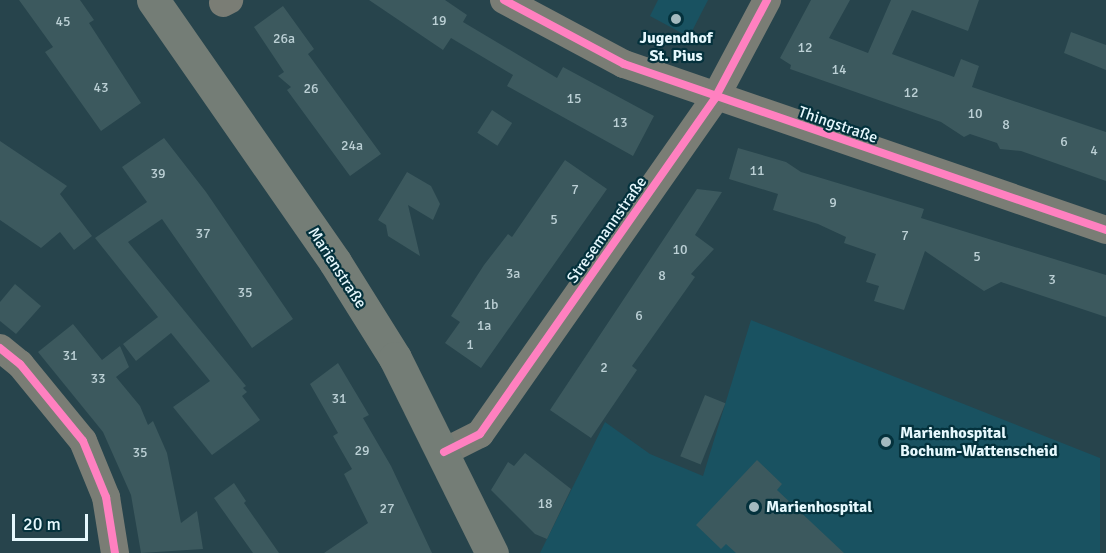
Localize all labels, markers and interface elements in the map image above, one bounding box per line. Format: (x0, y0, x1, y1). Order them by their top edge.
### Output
marker: Jugendhof St. Pius (669, 12, 683, 26)
house number: 19 (431, 13, 447, 29)
house number: 45 (55, 14, 71, 30)
place label: Jugendhof St. Pius (639, 28, 713, 66)
house number: 26a (273, 31, 295, 47)
house number: 12 (797, 40, 813, 56)
house number: 14 (831, 62, 847, 78)
house number: 43 (93, 80, 109, 96)
house number: 26 (303, 81, 319, 97)
house number: 12 (903, 85, 919, 101)
house number: 15 (566, 91, 582, 107)
street label: Thingstraße (796, 102, 880, 148)
house number: 10 (967, 106, 983, 122)
house number: 13 (612, 115, 628, 131)
house number: 8 (1002, 117, 1010, 133)
house number: 6 (1060, 134, 1068, 150)
house number: 24a (341, 138, 363, 154)
house number: 4 (1090, 143, 1098, 159)
house number: 11 (749, 163, 765, 179)
house number: 39 (150, 166, 166, 182)
street label: Stresemannstraße (563, 173, 651, 287)
house number: 7 (571, 182, 579, 198)
house number: 9 (829, 195, 837, 211)
house number: 5 (550, 212, 558, 228)
street label: Marienstraße (304, 224, 370, 312)
house number: 37 (195, 226, 211, 242)
house number: 7 (901, 228, 909, 244)
house number: 10 (672, 242, 688, 258)
house number: 5 (973, 249, 981, 265)
house number: 3a (506, 266, 520, 282)
house number: 8 (658, 268, 666, 284)
house number: 3 (1048, 272, 1056, 288)
house number: 35 (237, 285, 253, 301)
house number: 1b (484, 297, 498, 313)
house number: 6 (635, 308, 643, 324)
house number: 1a (477, 318, 491, 334)
house number: 1 (466, 337, 474, 353)
house number: 31 (62, 348, 78, 364)
house number: 2 (600, 360, 608, 376)
house number: 33 (90, 371, 106, 387)
house number: 31 (331, 391, 347, 407)
place label: Marienhospital Bochum-Wattenscheid (900, 423, 1058, 461)
marker: Marienhospital Bochum-Wattenscheid (877, 433, 895, 451)
house number: 29 (354, 443, 370, 459)
house number: 35 (132, 445, 148, 461)
house number: 18 (537, 496, 553, 512)
place label: Marienhospital (766, 497, 872, 517)
marker: Marienhospital (747, 500, 761, 514)
house number: 27 (379, 501, 395, 517)
scale bar (15, 502, 92, 540)
text: 20 m (23, 513, 61, 535)

